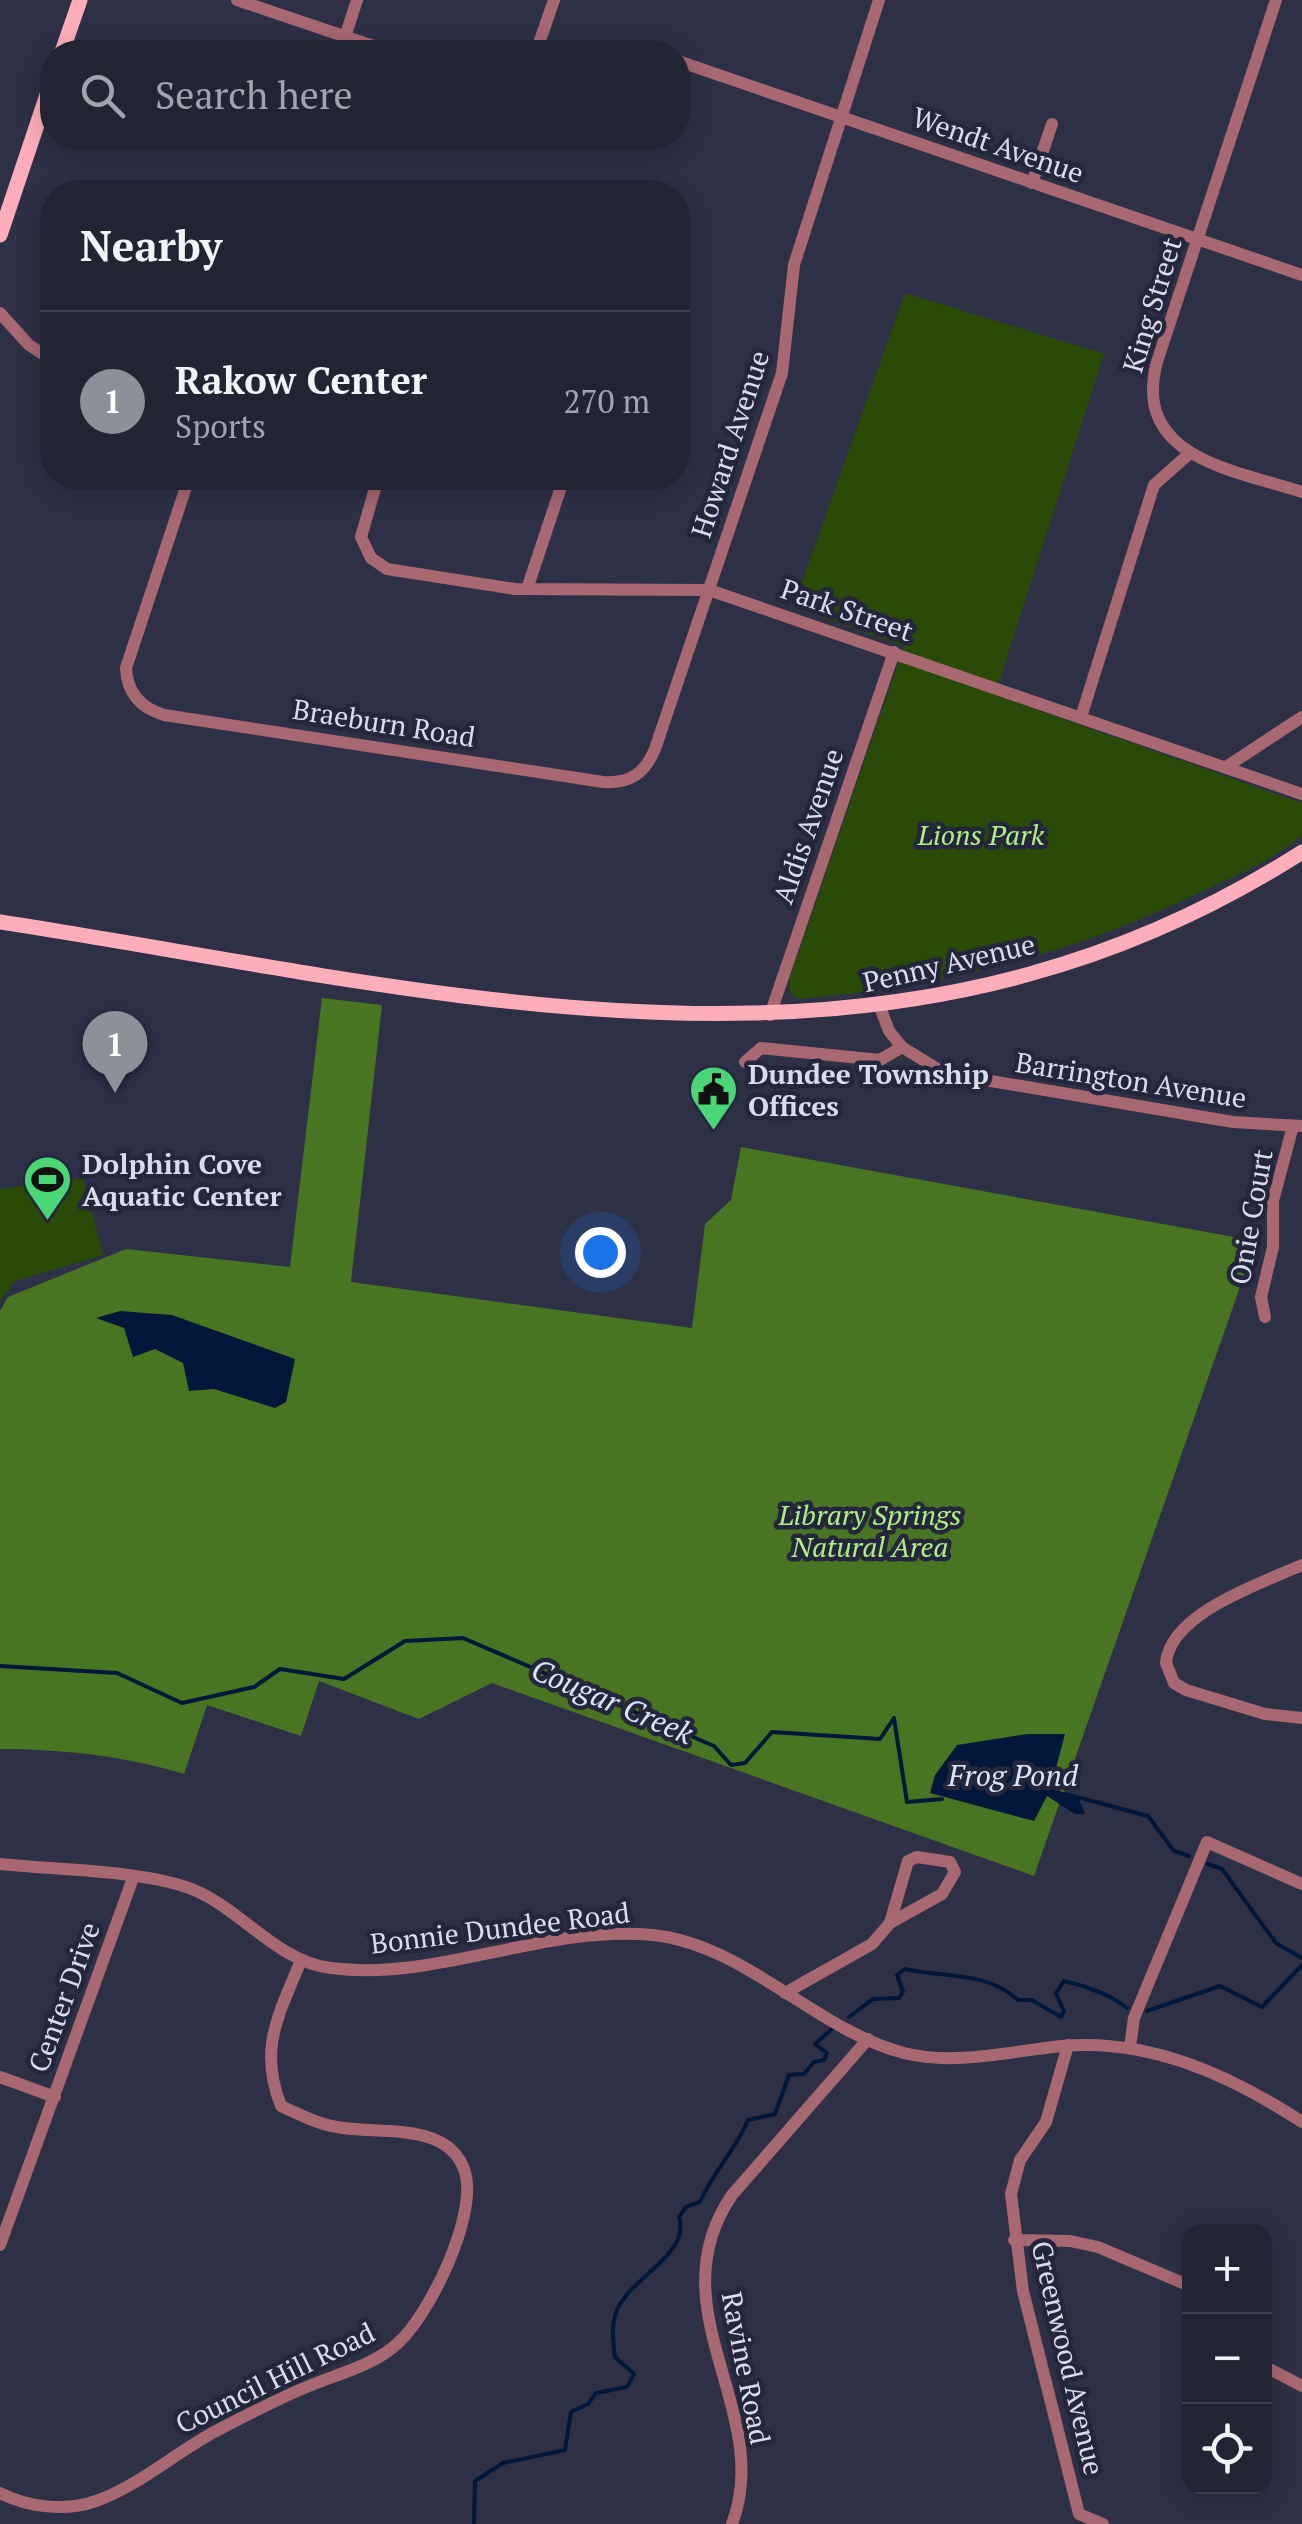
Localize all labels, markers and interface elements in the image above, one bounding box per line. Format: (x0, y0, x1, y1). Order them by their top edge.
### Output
search box (40, 40, 690, 150)
icon: search (75, 68, 130, 123)
text: Search here (155, 70, 353, 120)
street label: Wendt Avenue (908, 98, 1089, 191)
text: Nearby (80, 217, 222, 273)
street label: King Street (1113, 232, 1190, 377)
street label: Howard Avenue (682, 346, 777, 542)
text: Rakow Center (175, 355, 427, 405)
text: 1 (103, 380, 122, 422)
text: 270 m (563, 380, 650, 422)
text: Sports (175, 405, 266, 447)
street label: Park Street (776, 570, 919, 650)
street label: Braeburn Road (290, 690, 478, 755)
street label: Aldis Avenue (764, 743, 851, 908)
park label: Lions Park (917, 816, 1045, 853)
street label: Penny Avenue (859, 925, 1038, 1000)
pin: 1 (82, 1010, 148, 1093)
street label: Barrington Avenue (1013, 1043, 1249, 1116)
place label: Dundee Township Offices (748, 1055, 989, 1124)
public building icon: Dundee Township Offices (687, 1064, 739, 1132)
place label: Dolphin Cove Aquatic Center (82, 1145, 282, 1214)
street label: Onie Court (1220, 1146, 1281, 1287)
sports icon: Dolphin Cove Aquatic Center (21, 1154, 73, 1222)
your location (575, 1227, 626, 1278)
park label: Library Springs Natural Area (778, 1496, 961, 1565)
water label: Cougar Creek (525, 1649, 700, 1753)
water label: Frog Pond (947, 1755, 1079, 1795)
street label: Bonnie Dundee Road (368, 1893, 632, 1962)
street label: Center Drive (19, 1917, 108, 2077)
map controls (1182, 2224, 1272, 2494)
button: + (1182, 2224, 1272, 2314)
street label: Greenwood Avenue (1024, 2237, 1113, 2479)
street label: Ravine Road (714, 2288, 779, 2447)
street label: Council Hill Road (169, 2313, 381, 2442)
button: − (1182, 2314, 1272, 2404)
button: locate (1182, 2404, 1272, 2494)

